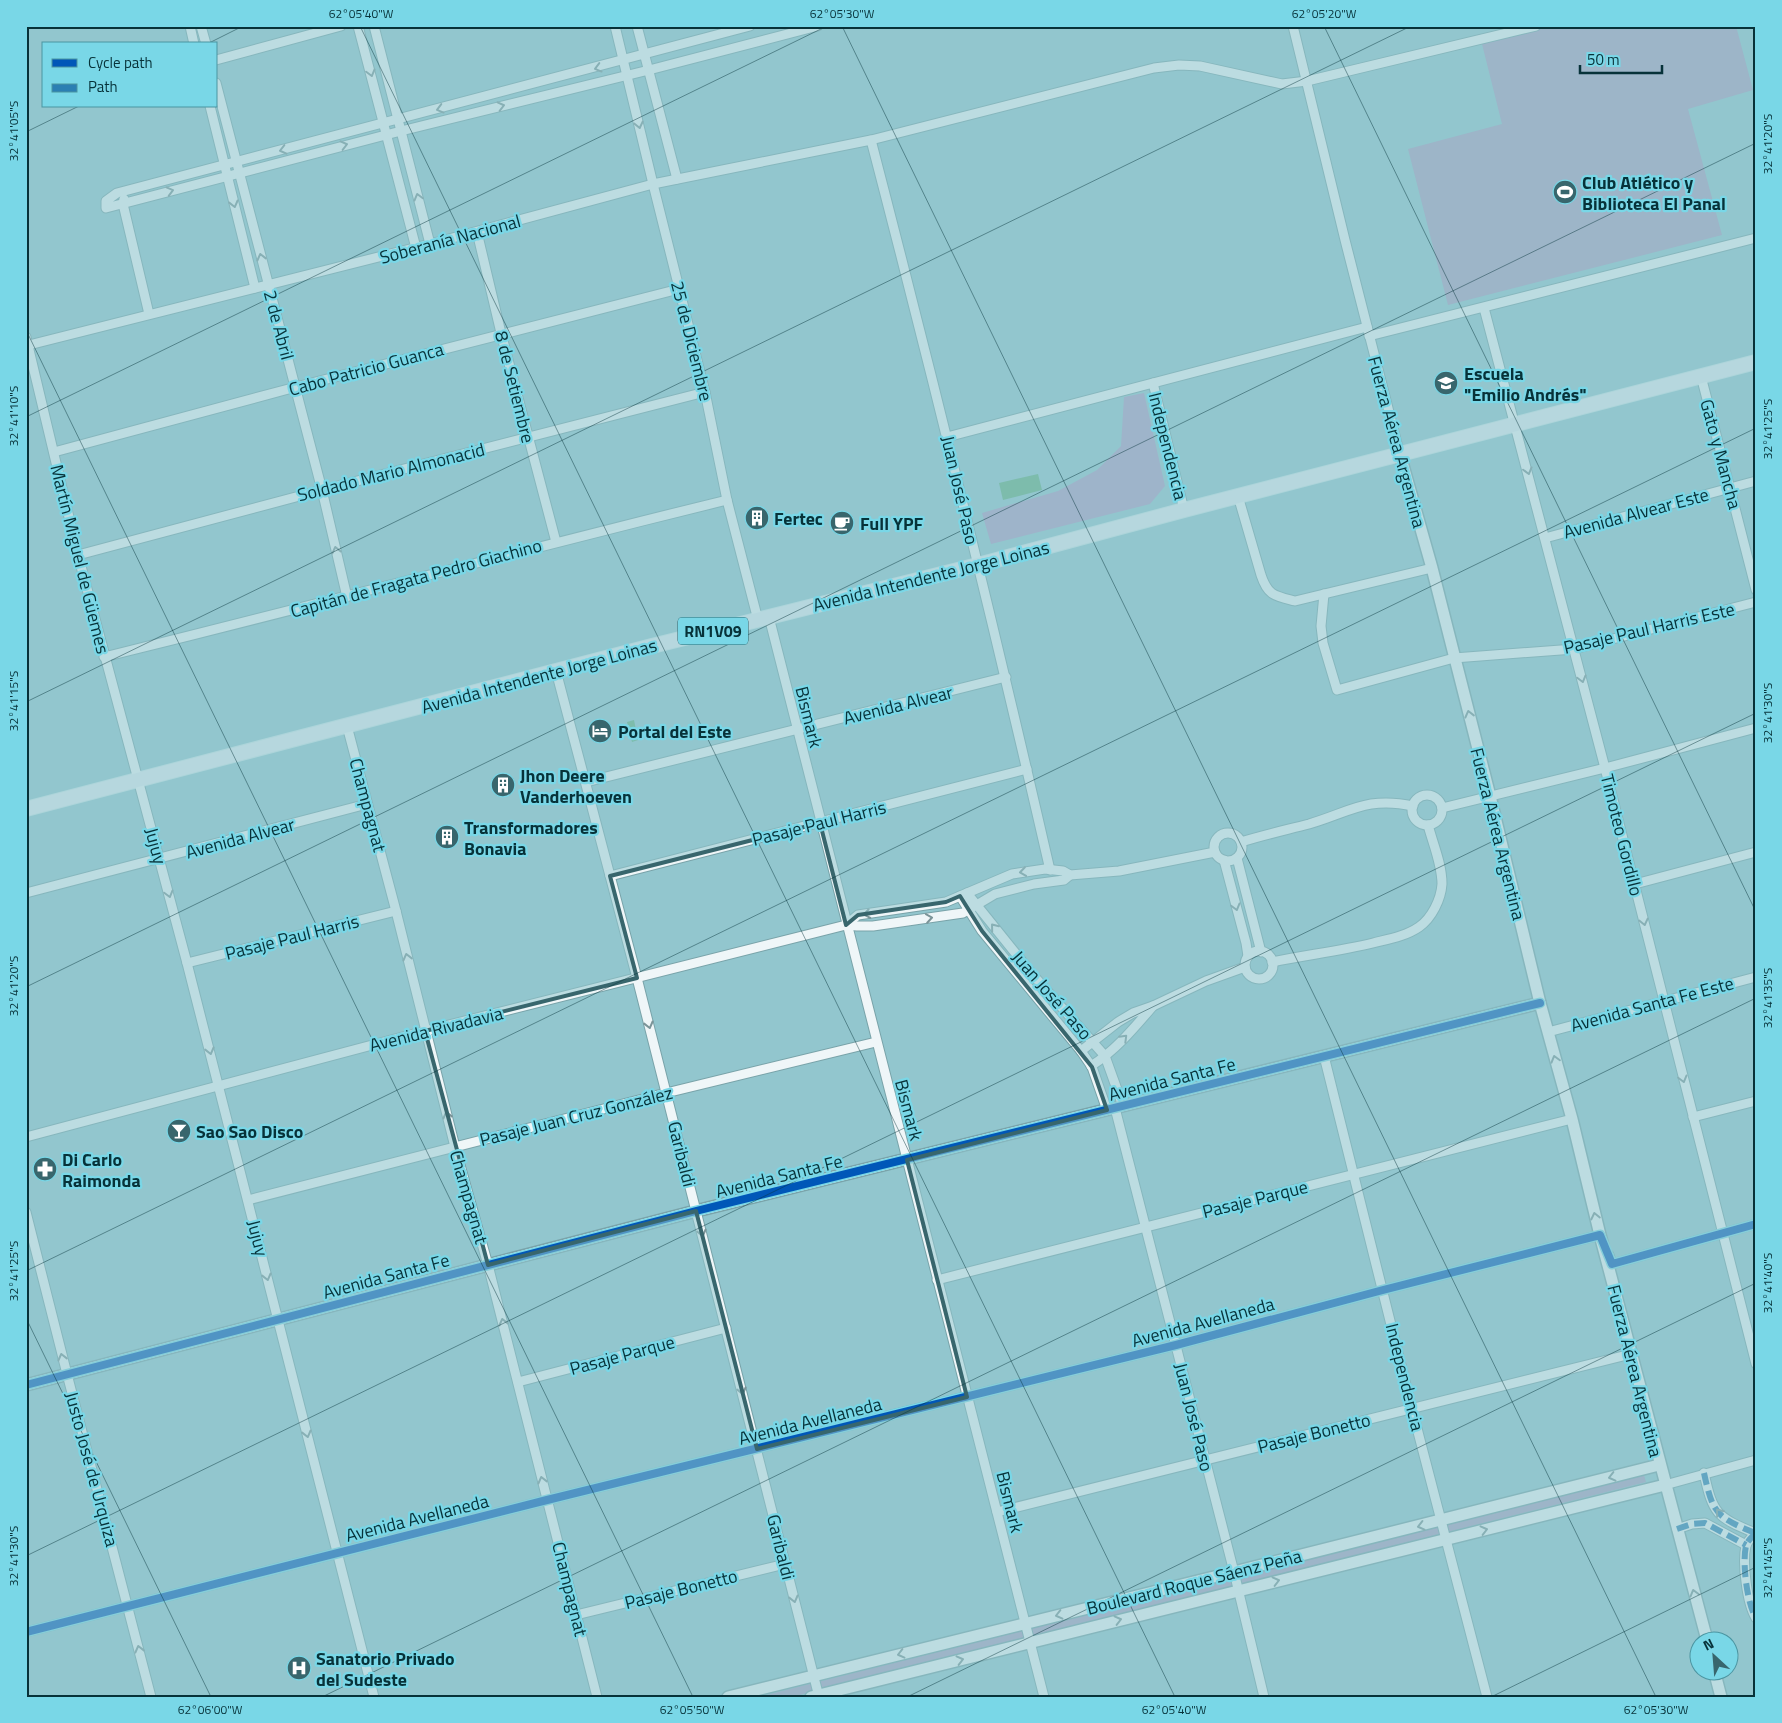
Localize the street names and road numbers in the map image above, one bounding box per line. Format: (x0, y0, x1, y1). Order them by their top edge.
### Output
street label: Soberanía Nacional (376, 207, 524, 271)
street label: 25 de Diciembre (664, 278, 720, 404)
street label: 2 de Abril (257, 287, 301, 363)
street label: 8 de Setiembre (488, 328, 542, 446)
street label: Cabo Patricio Guanca (286, 335, 446, 403)
street label: Fuerza Aérea Argentina (1361, 353, 1433, 531)
street label: Independencia (1142, 389, 1194, 503)
street label: Gato y Mancha (1693, 396, 1749, 512)
street label: Juan José Paso (934, 433, 986, 547)
street label: Soldado Mario Almonacid (295, 436, 487, 508)
street label: Martín Miguel de Güemes (43, 462, 117, 656)
street label: Avenida Alvear Este (1560, 481, 1712, 545)
street label: Capitán de Fragata Pedro Giachino (287, 531, 545, 625)
street label: Avenida Intendente Jorge Loinas (810, 534, 1052, 618)
street label: Pasaje Paul Harris Este (1561, 595, 1737, 661)
road number: RN1V09 (678, 618, 748, 644)
street label: Avenida Intendente Jorge Loinas (418, 632, 660, 720)
street label: Avenida Alvear (840, 678, 956, 732)
street label: Bismark (788, 683, 830, 751)
street label: Fuerza Aérea Argentina (1464, 745, 1532, 923)
street label: Champagnat (342, 755, 394, 856)
street label: Timoteo Gordillo (1594, 771, 1650, 899)
street label: Pasaje Paul Harris (749, 793, 889, 853)
street label: Avenida Alvear (182, 810, 298, 866)
street label: Jujuy (138, 825, 174, 868)
street label: Pasaje Paul Harris (222, 907, 362, 967)
street label: Juan José Paso (1005, 944, 1099, 1046)
street label: Avenida Santa Fe Este (1568, 969, 1736, 1039)
street label: Avenida Rivadavia (366, 999, 506, 1059)
street label: Avenida Santa Fe (1106, 1050, 1238, 1108)
street label: Bismark (888, 1076, 930, 1144)
street label: Pasaje Juan Cruz González (477, 1079, 675, 1153)
street label: Garibaldi (661, 1119, 703, 1189)
street label: Champagnat (443, 1147, 495, 1248)
street label: Avenida Santa Fe (713, 1147, 845, 1205)
street label: Pasaje Parque (1199, 1173, 1311, 1225)
street label: Jujuy (240, 1217, 276, 1259)
street label: Avenida Santa Fe (320, 1246, 452, 1306)
street label: Fuerza Aérea Argentina (1601, 1282, 1669, 1460)
street label: Avenida Avellaneda (1129, 1290, 1277, 1354)
street label: Independencia (1379, 1320, 1431, 1434)
street label: Pasaje Parque (566, 1328, 678, 1382)
street label: Juan José Paso (1167, 1360, 1221, 1474)
street label: Justo José de Urquiza (58, 1389, 126, 1549)
street label: Avenida Avellaneda (736, 1390, 884, 1452)
street label: Pasaje Bonetto (1255, 1406, 1373, 1460)
street label: Bismark (989, 1468, 1031, 1536)
street label: Avenida Avellaneda (343, 1487, 491, 1549)
street label: Garibaldi (760, 1512, 802, 1582)
street label: Champagnat (545, 1539, 595, 1640)
street label: Boulevard Roque Sáenz Peña (1084, 1542, 1304, 1622)
street label: Pasaje Bonetto (622, 1562, 740, 1616)

